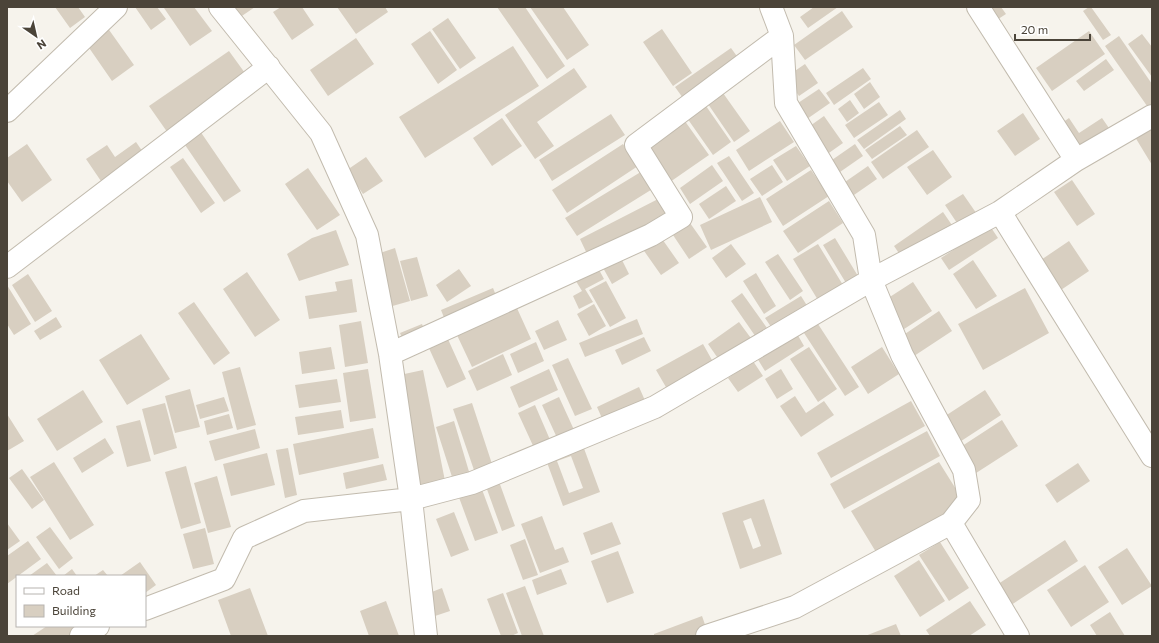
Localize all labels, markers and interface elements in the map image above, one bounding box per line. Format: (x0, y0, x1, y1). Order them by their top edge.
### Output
north arrow (16, 16, 56, 56)
scale bar (1015, 16, 1090, 42)
text: 20 m (1021, 22, 1048, 36)
text: N (35, 37, 49, 52)
legend (16, 575, 146, 627)
text: Road (52, 583, 80, 597)
text: Building (52, 603, 96, 617)

